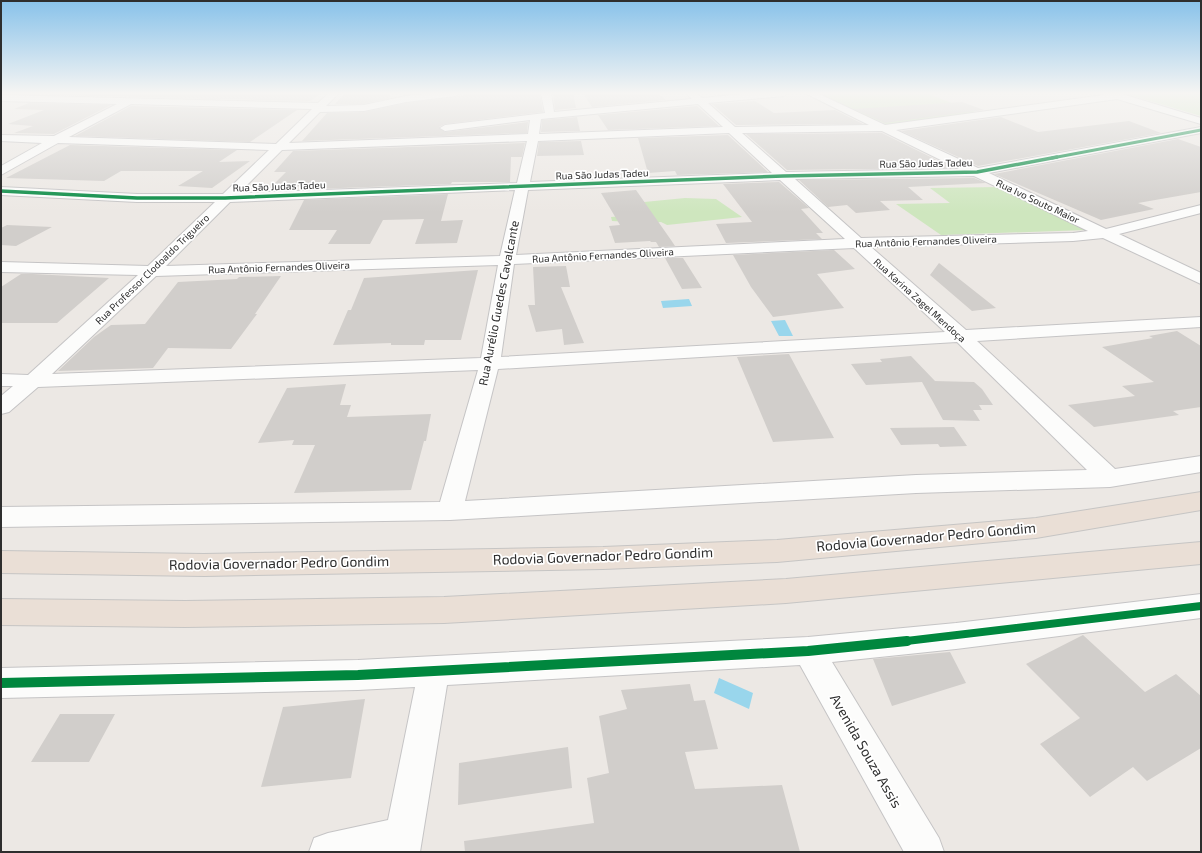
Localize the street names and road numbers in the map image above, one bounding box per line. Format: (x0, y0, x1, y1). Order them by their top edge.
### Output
street label: Rua São Judas Tadeu (879, 156, 973, 170)
street label: Rua São Judas Tadeu (555, 166, 649, 182)
street label: Rua Ivo Souto Maior (994, 176, 1082, 226)
street label: Rua São Judas Tadeu (232, 178, 326, 194)
street label: Rua Professor Clodoaldo Trigueiro (93, 211, 212, 327)
street label: Rua Aurélio Guedes Cavalcante (475, 219, 521, 387)
street label: Rua Antônio Fernandes Oliveira (855, 233, 997, 249)
street label: Rua Antônio Fernandes Oliveira (532, 245, 674, 265)
street label: Rua Karina Zagel Mendoça (871, 255, 969, 345)
street label: Rua Antônio Fernandes Oliveira (208, 259, 350, 275)
street label: Rodovia Governador Pedro Gondim (815, 518, 1036, 555)
street label: Rodovia Governador Pedro Gondim (493, 543, 713, 568)
street label: Rodovia Governador Pedro Gondim (169, 552, 389, 573)
street label: Avenida Souza Assis (827, 691, 906, 811)

